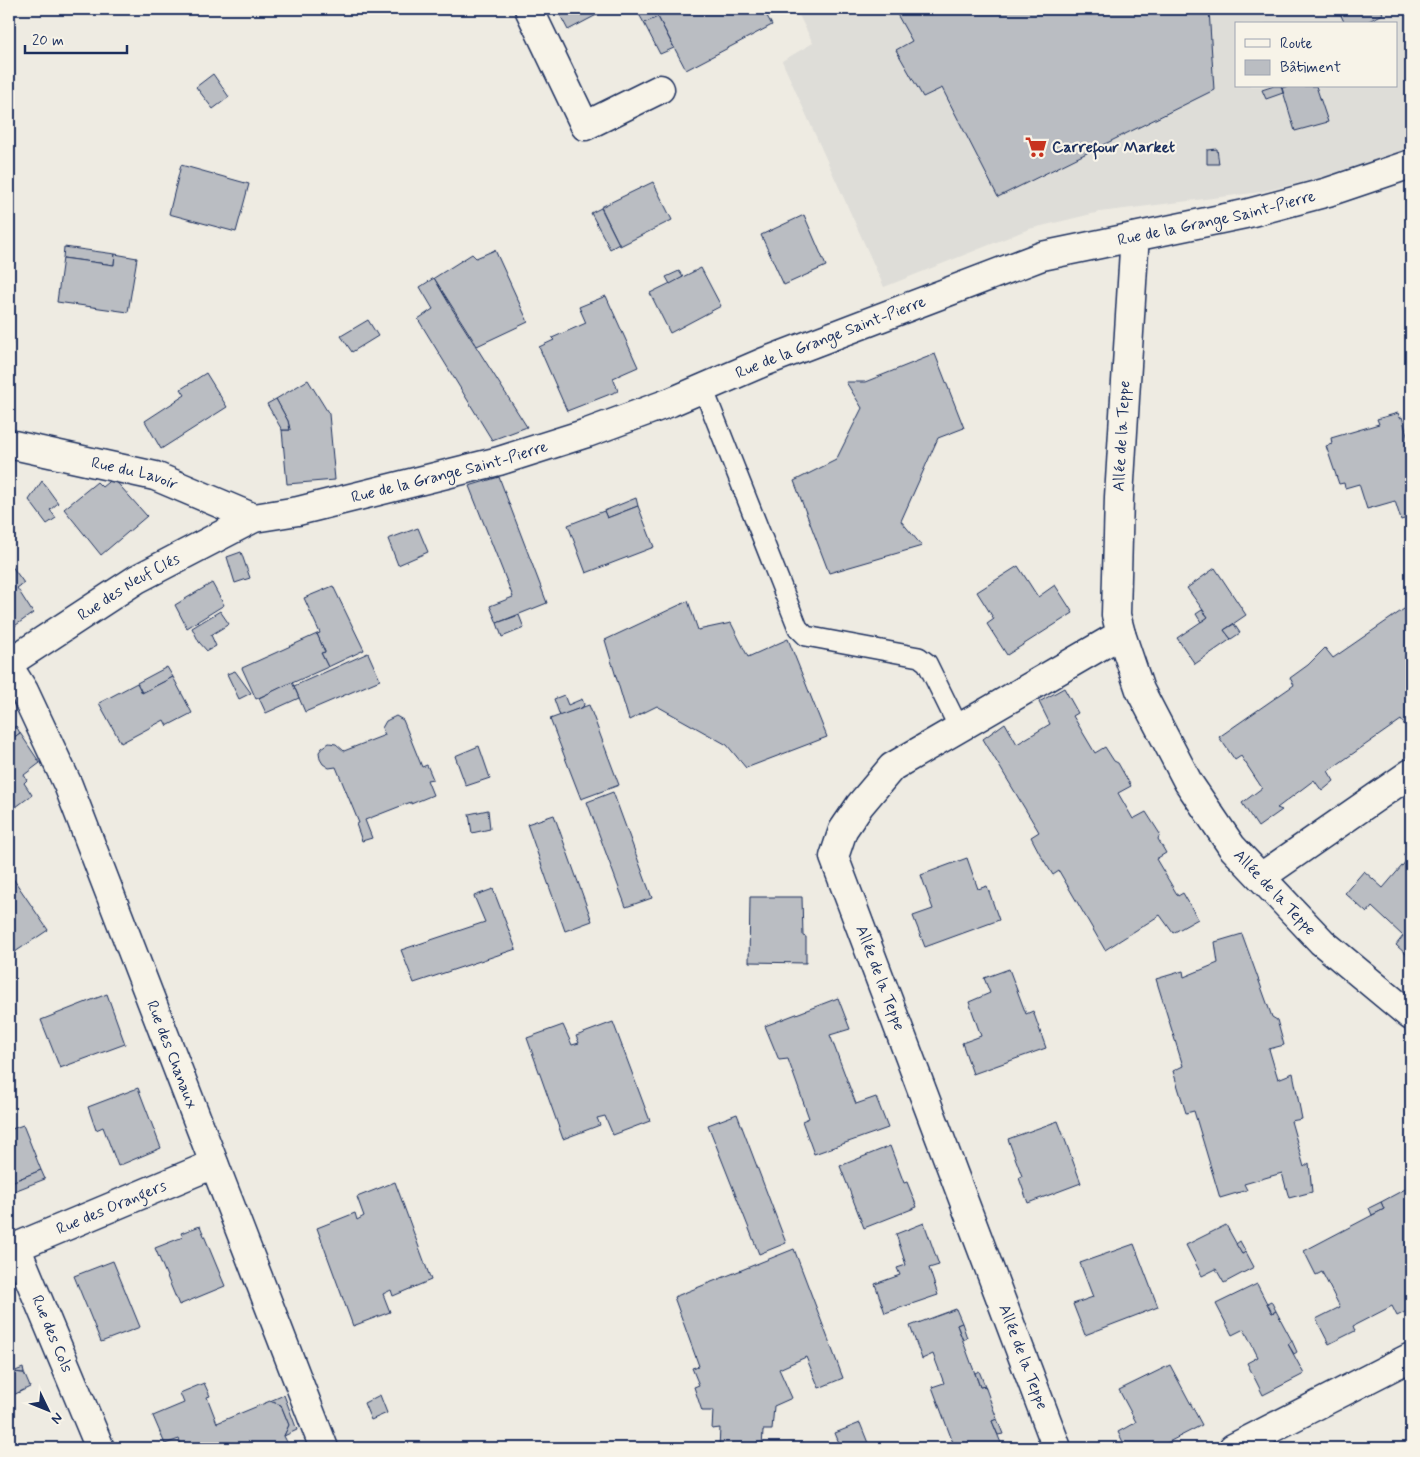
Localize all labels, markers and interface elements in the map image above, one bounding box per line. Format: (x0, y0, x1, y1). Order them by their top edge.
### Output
scale bar (25, 22, 128, 54)
legend (1235, 22, 1398, 88)
text: 20 m (32, 31, 64, 51)
text: Route (1280, 34, 1313, 54)
text: Bâtiment (1280, 58, 1341, 78)
supermarket icon: Carrefour Market (1023, 134, 1049, 160)
place label: Carrefour Market (1052, 137, 1175, 160)
street label: Rue de la Grange Saint-Pierre (1116, 185, 1318, 251)
street label: Rue de la Grange Saint-Pierre (732, 291, 929, 384)
street label: Allée de la Teppe (1109, 380, 1135, 492)
street label: Rue de la Grange Saint-Pierre (349, 436, 551, 508)
street label: Rue du Lavoir (89, 452, 182, 495)
street label: Rue des Neuf Clés (74, 548, 183, 626)
street label: Allée de la Teppe (1229, 845, 1321, 940)
street label: Allée de la Teppe (850, 922, 910, 1034)
street label: Rue des Chanaux (142, 997, 203, 1112)
street label: Rue des Orangers (53, 1175, 170, 1239)
street label: Rue des Cols (27, 1292, 78, 1376)
street label: Allée de la Teppe (993, 1301, 1053, 1413)
north arrow (22, 1384, 72, 1434)
text: N (47, 1409, 67, 1428)

